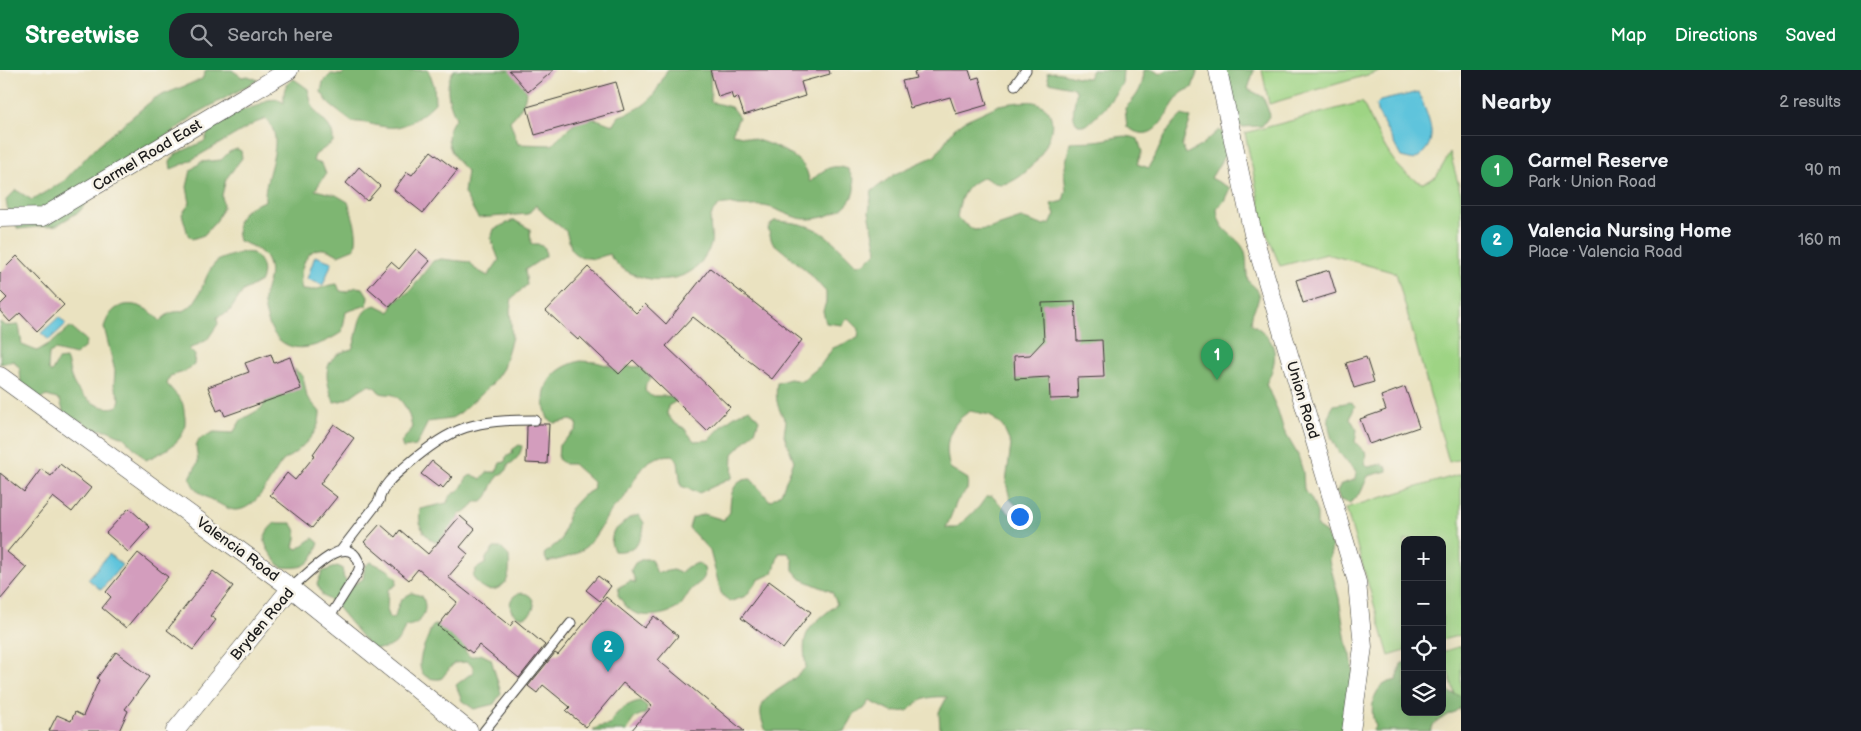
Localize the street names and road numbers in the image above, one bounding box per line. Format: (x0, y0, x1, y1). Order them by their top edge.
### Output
street label: Carmel Road East (89, 115, 206, 196)
street label: Union Road (1282, 359, 1323, 441)
street label: Valencia Road (193, 513, 283, 586)
street label: Bryden Road (226, 584, 298, 665)

